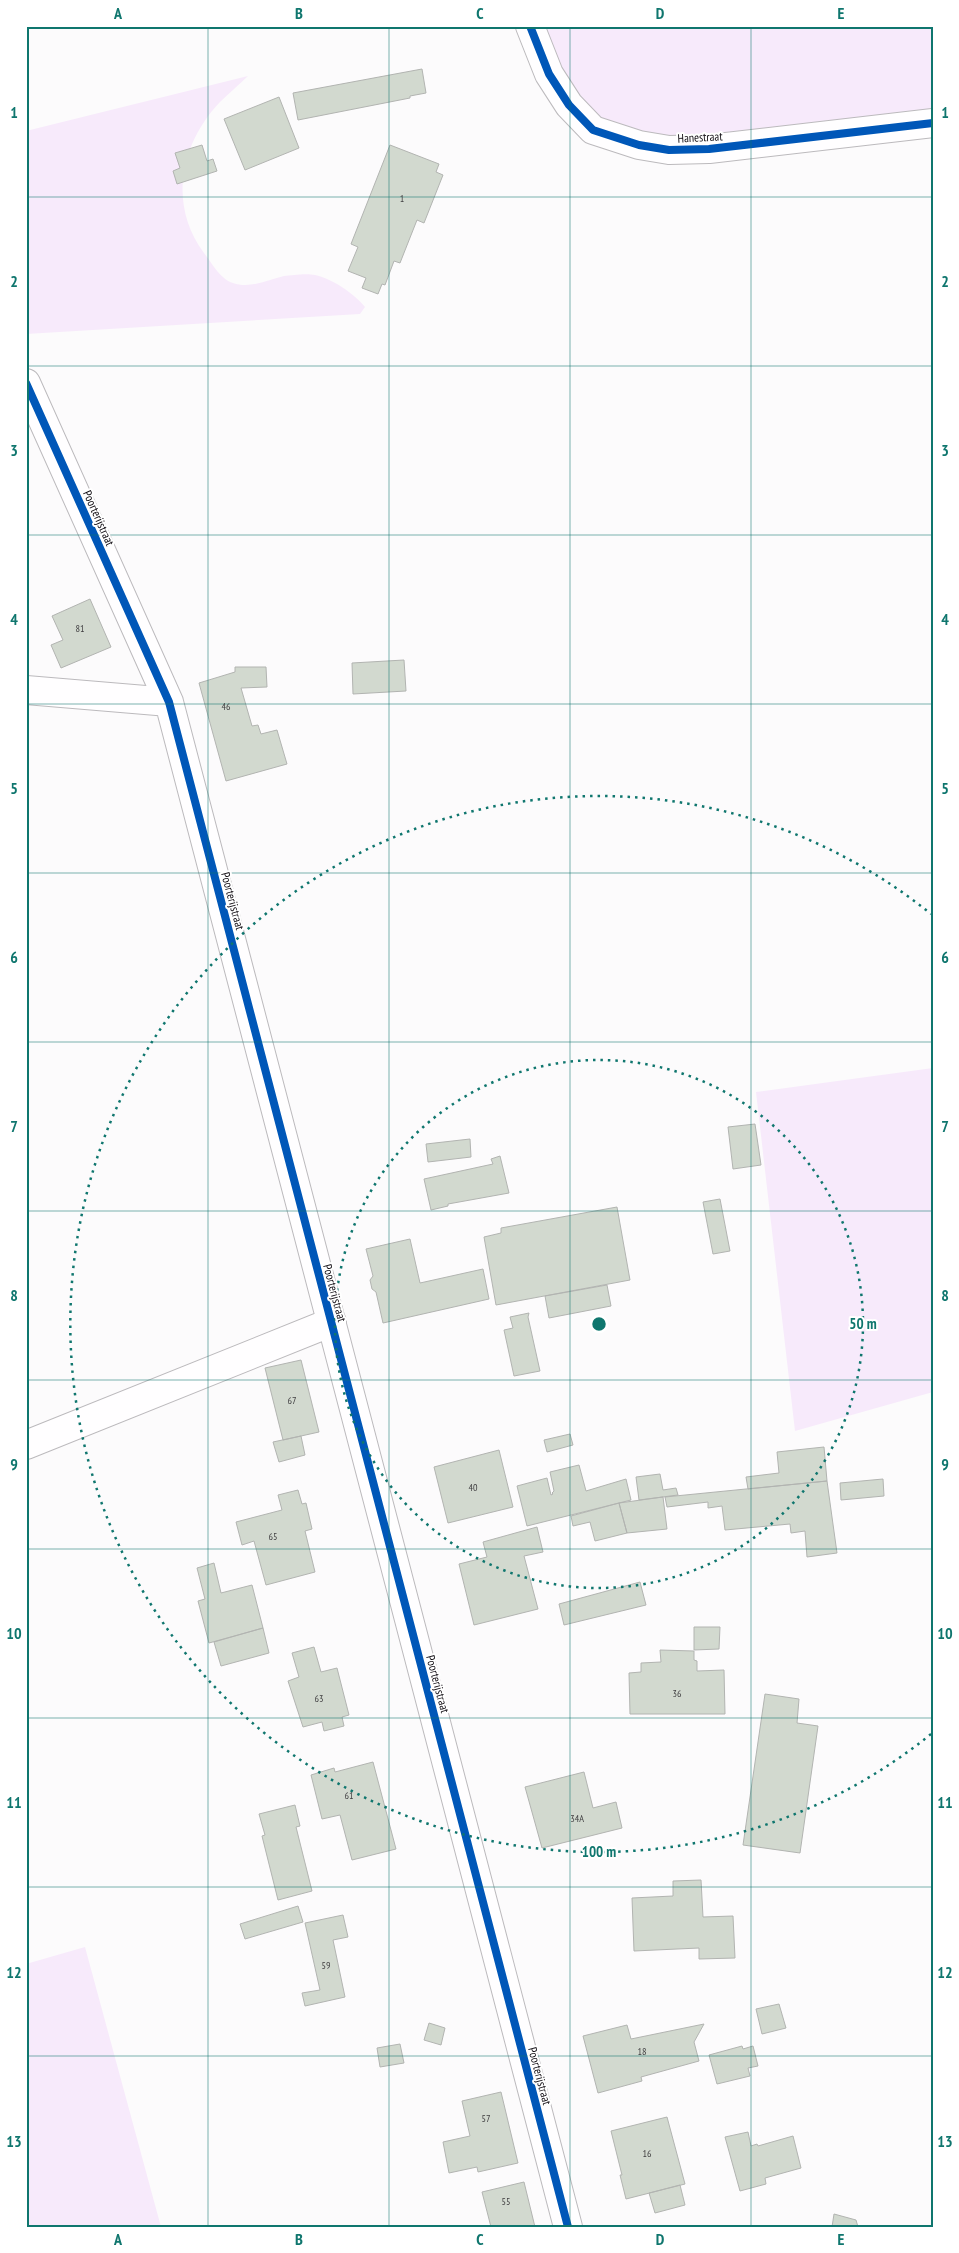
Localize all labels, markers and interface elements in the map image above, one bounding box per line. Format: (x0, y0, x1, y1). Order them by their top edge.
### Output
text: A (113, 3, 123, 23)
text: B (295, 3, 303, 23)
text: C (476, 3, 484, 23)
text: D (656, 3, 665, 23)
text: E (838, 3, 845, 23)
text: 1 (10, 102, 18, 122)
text: 1 (941, 102, 949, 122)
street label: Hanestraat (677, 128, 724, 146)
house number: 1 (400, 192, 404, 205)
text: 2 (10, 271, 18, 291)
text: 2 (941, 271, 949, 291)
text: 3 (10, 440, 18, 460)
text: 3 (941, 440, 949, 460)
street label: Poorterijstraat (80, 488, 118, 549)
text: 4 (10, 609, 18, 629)
text: 4 (941, 609, 949, 629)
house number: 81 (76, 622, 85, 635)
house number: 46 (222, 700, 231, 713)
text: 5 (10, 778, 18, 798)
text: 5 (941, 778, 949, 798)
street label: Poorterijstraat (218, 870, 248, 932)
text: 6 (10, 947, 18, 967)
text: 6 (941, 947, 949, 967)
text: 7 (10, 1116, 18, 1136)
text: 7 (941, 1116, 949, 1136)
street label: Poorterijstraat (320, 1262, 350, 1324)
text: 8 (10, 1285, 18, 1305)
text: 8 (941, 1285, 949, 1305)
text: 50 m (849, 1314, 877, 1333)
centre of rings (590, 1315, 608, 1333)
house number: 67 (288, 1394, 297, 1407)
text: 9 (10, 1454, 18, 1474)
text: 9 (941, 1454, 949, 1474)
house number: 40 (469, 1481, 478, 1494)
house number: 65 (269, 1530, 278, 1543)
text: 10 (6, 1623, 22, 1643)
text: 10 (937, 1623, 953, 1643)
street label: Poorterijstraat (423, 1653, 453, 1715)
house number: 36 (673, 1687, 682, 1700)
house number: 63 (315, 1692, 324, 1705)
house number: 61 (345, 1789, 354, 1802)
text: 11 (6, 1792, 22, 1812)
text: 11 (937, 1792, 953, 1812)
house number: 34A (570, 1812, 584, 1825)
text: 100 m (582, 1842, 616, 1861)
house number: 59 (322, 1959, 331, 1972)
text: 12 (6, 1962, 22, 1982)
text: 12 (937, 1962, 953, 1982)
street label: Poorterijstraat (525, 2045, 555, 2107)
house number: 18 (638, 2045, 647, 2058)
house number: 57 (482, 2112, 491, 2125)
text: 13 (6, 2131, 22, 2151)
text: 13 (937, 2131, 953, 2151)
house number: 16 (643, 2147, 652, 2160)
house number: 55 (502, 2195, 511, 2208)
text: A (113, 2229, 123, 2249)
text: B (295, 2229, 303, 2249)
text: C (476, 2229, 484, 2249)
text: D (656, 2229, 665, 2249)
text: E (838, 2229, 845, 2249)

